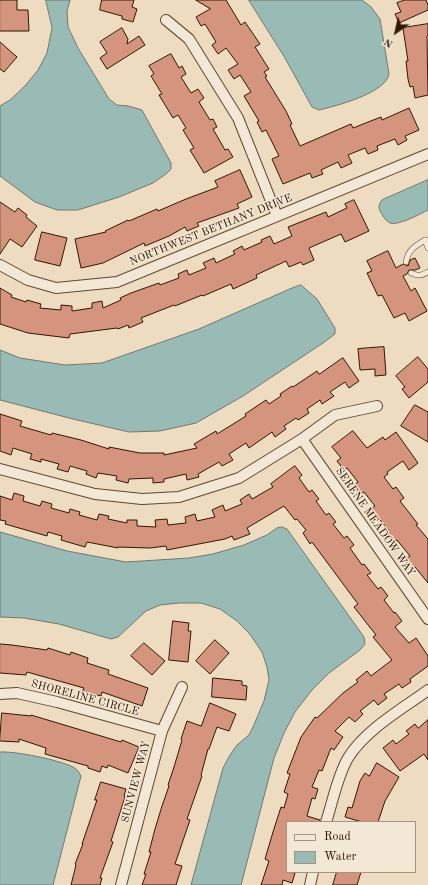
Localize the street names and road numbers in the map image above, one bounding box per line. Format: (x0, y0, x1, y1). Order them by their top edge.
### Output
street label: NORTHWEST BETHANY DRIVE (128, 191, 294, 269)
street label: SERENE MEADOW WAY (332, 465, 418, 579)
street label: SHORELINE CIRCLE (29, 677, 141, 719)
street label: SUNVIEW WAY (119, 740, 153, 824)

